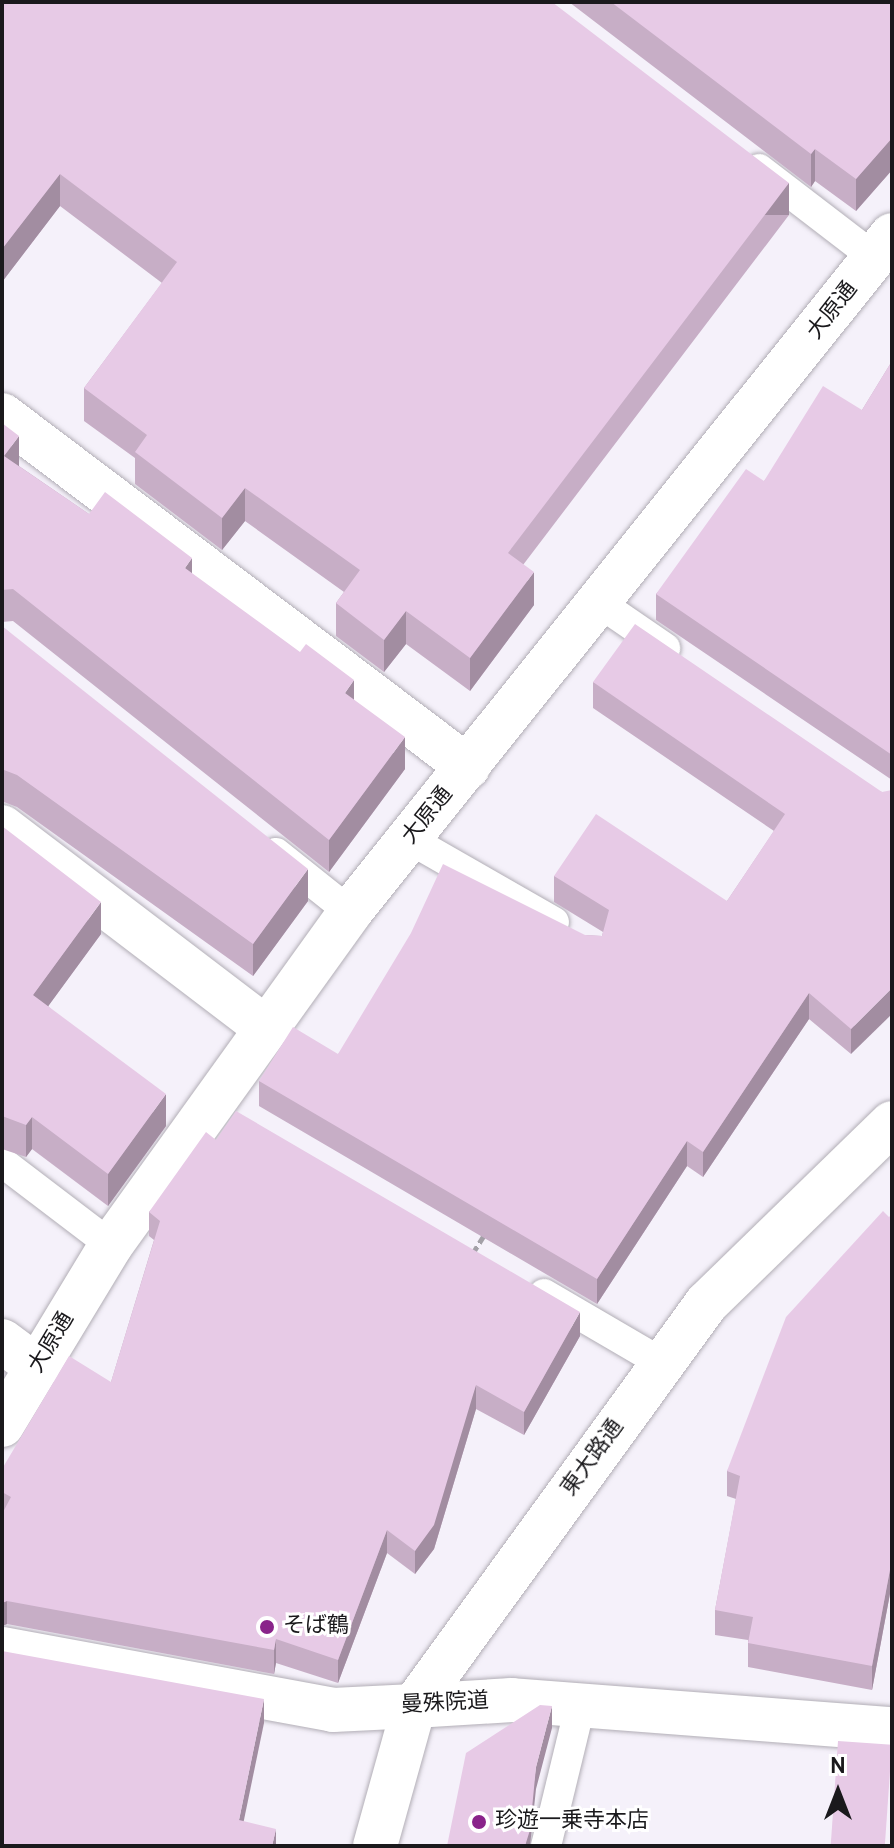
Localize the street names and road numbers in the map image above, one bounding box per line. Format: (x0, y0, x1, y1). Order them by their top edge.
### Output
street label: 大原通 (802, 277, 864, 345)
street label: 大原通 (397, 782, 459, 850)
street label: 大原通 (24, 1308, 80, 1378)
street label: 東大路通 (556, 1415, 630, 1501)
street label: 曼殊院道 (400, 1689, 490, 1719)

